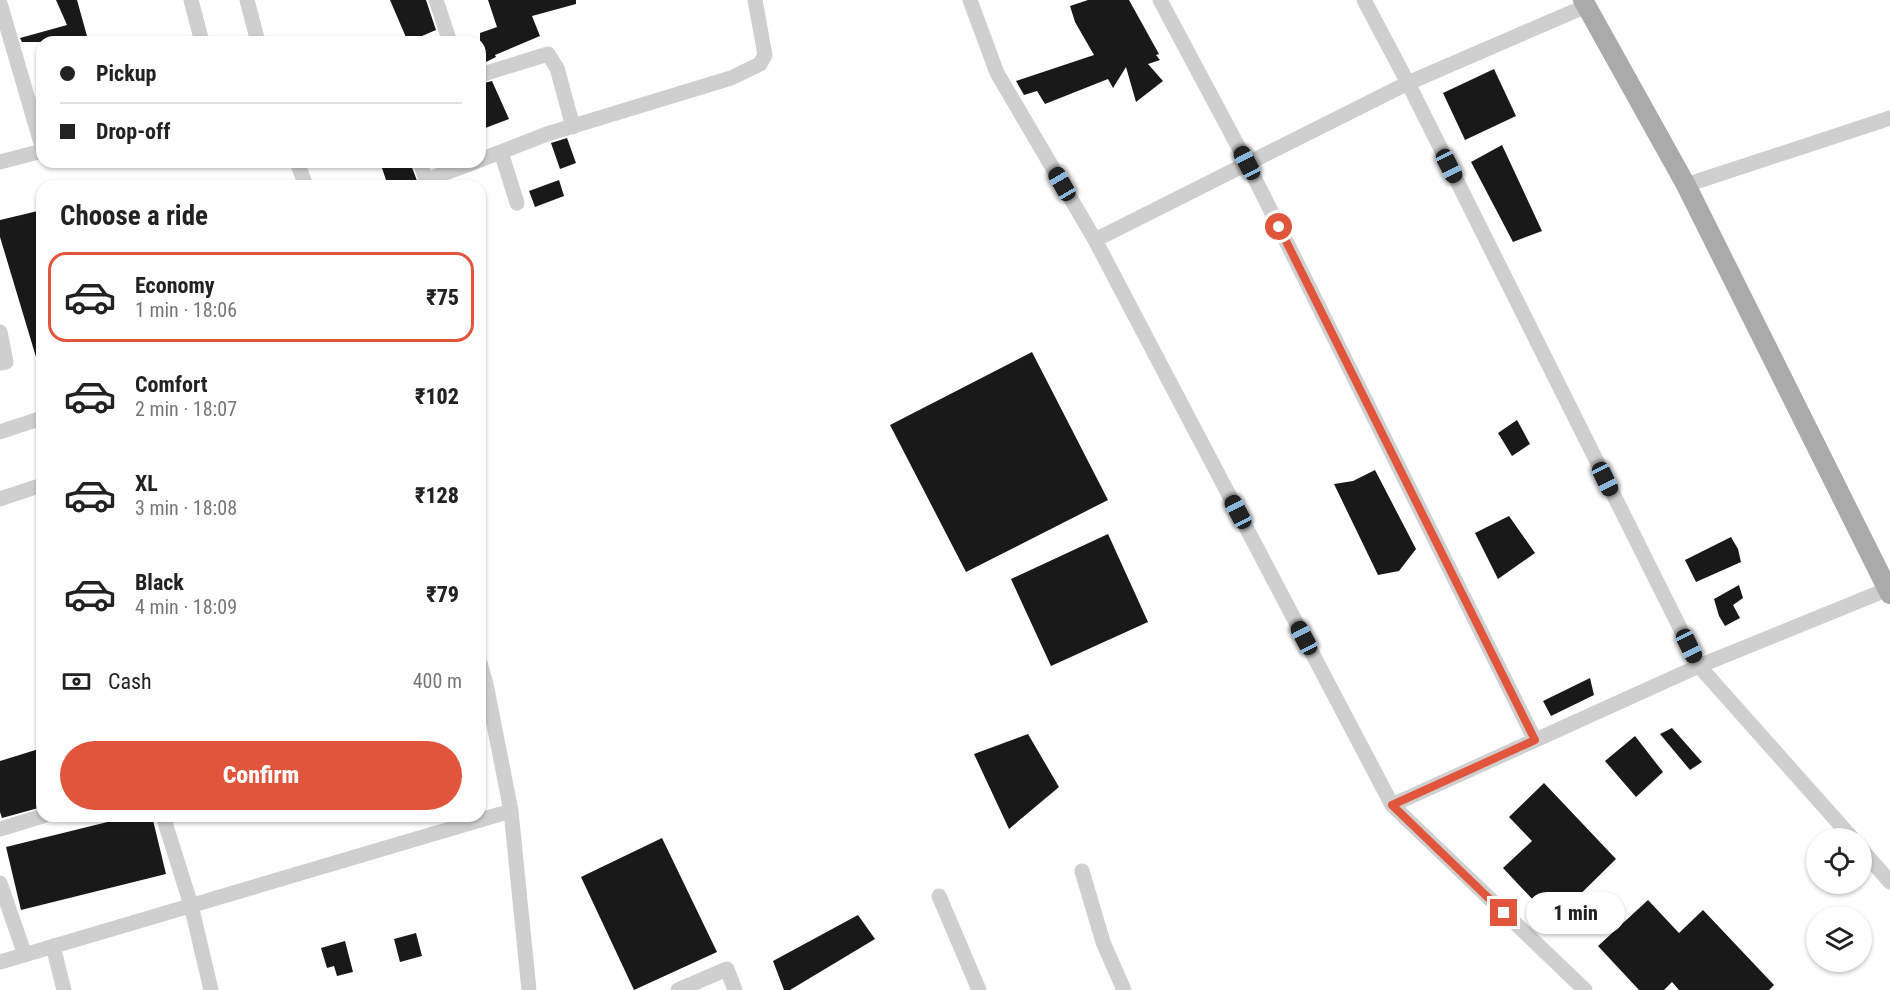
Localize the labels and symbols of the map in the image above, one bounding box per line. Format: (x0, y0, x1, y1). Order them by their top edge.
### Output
car (1231, 143, 1263, 183)
car (1433, 146, 1465, 186)
car (1045, 164, 1079, 204)
route start (1265, 213, 1292, 240)
car (1589, 459, 1621, 499)
car (1222, 492, 1254, 532)
car (1288, 618, 1320, 658)
car (1673, 626, 1705, 666)
callout: 1 min (1525, 892, 1624, 934)
route end (1490, 899, 1517, 926)

